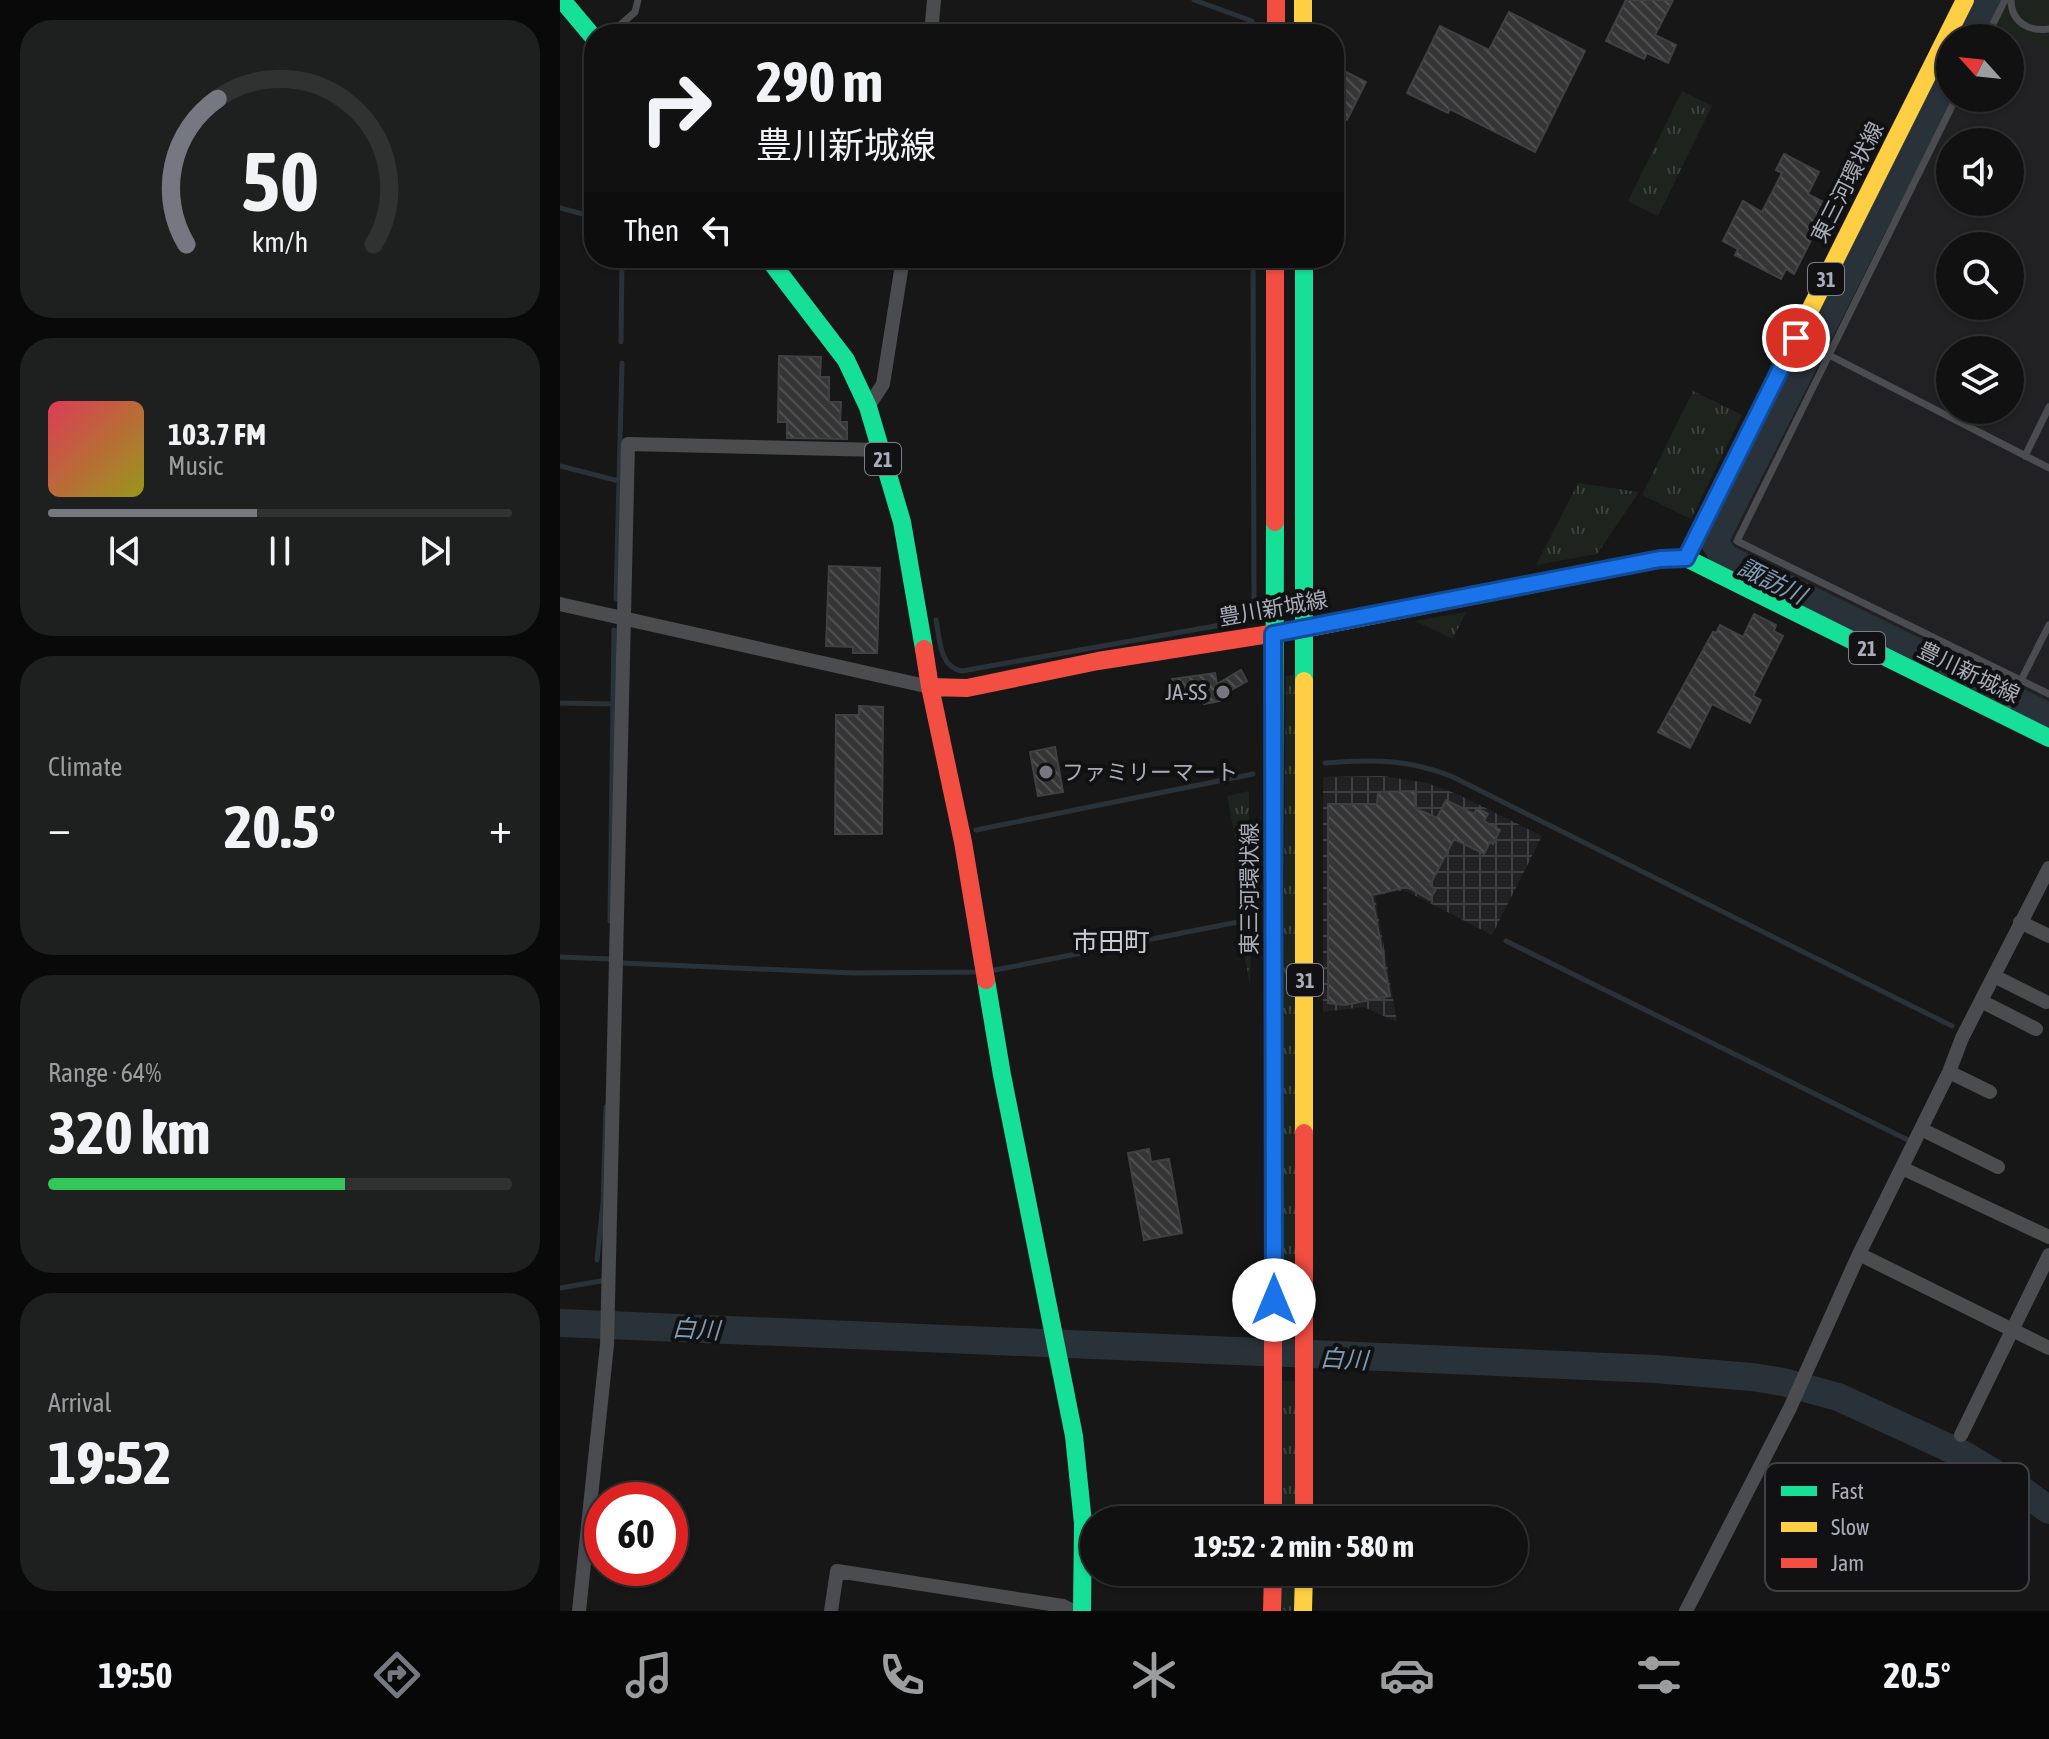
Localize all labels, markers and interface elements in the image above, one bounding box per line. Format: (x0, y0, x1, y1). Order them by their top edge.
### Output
north arrow (1936, 24, 2024, 112)
map controls (1936, 24, 2024, 424)
text: 290 m (756, 50, 883, 114)
icon: right (624, 56, 728, 160)
street label: 東三河環状線 (1805, 117, 1889, 247)
text: 豊川新城線 (756, 124, 936, 166)
button: sound (1936, 128, 2024, 216)
text: 50 (241, 133, 319, 229)
icon: left (695, 208, 739, 252)
text: Then (624, 213, 679, 247)
text: km/h (252, 225, 308, 258)
button: search (1936, 232, 2024, 320)
road number: 31 (1808, 263, 1844, 295)
pin (1762, 304, 1830, 372)
icon: arrive (1774, 316, 1818, 360)
button: layers (1936, 336, 2024, 424)
text: 103.7 FM (168, 417, 266, 451)
road number: 21 (865, 443, 901, 475)
text: Music (168, 451, 223, 481)
icon: previous (103, 529, 147, 573)
icon: pause (258, 529, 302, 573)
icon: next (413, 529, 457, 573)
water label: 諏訪川 (1734, 553, 1813, 610)
street label: 豊川新城線 (1217, 586, 1329, 630)
road number: 21 (1849, 632, 1885, 664)
street label: 豊川新城線 (1914, 636, 2024, 708)
place label: JA-SS (1165, 679, 1207, 705)
marker: JA-SS (1214, 683, 1232, 701)
text: Climate (48, 752, 122, 782)
place label: ファミリーマート (1062, 759, 1238, 785)
marker: ファミリーマート (1037, 763, 1055, 781)
text: 20.5° (224, 792, 336, 861)
text: − (48, 802, 71, 852)
text: + (489, 802, 512, 852)
street label: 東三河環状線 (1236, 823, 1262, 955)
district label: 市田町 (1072, 927, 1150, 957)
road number: 31 (1287, 964, 1323, 996)
text: Range · 64% (48, 1058, 161, 1088)
text: 320 km (48, 1098, 210, 1167)
position arrow (1232, 1258, 1316, 1342)
water label: 白川 (671, 1314, 724, 1344)
water label: 白川 (1319, 1344, 1372, 1374)
text: Arrival (48, 1388, 112, 1418)
text: 19:52 (48, 1428, 171, 1497)
legend (1765, 1463, 2029, 1591)
text: Fast (1831, 1478, 1864, 1504)
speed limit sign: 60 (584, 1482, 688, 1586)
text: Slow (1831, 1514, 1869, 1540)
text: 19:52 · 2 min · 580 m (1194, 1529, 1414, 1563)
text: Jam (1831, 1550, 1864, 1576)
icon: directions (369, 1647, 425, 1703)
icon: music (621, 1647, 677, 1703)
icon: phone (874, 1647, 930, 1703)
icon: climate (1126, 1647, 1182, 1703)
icon: car (1379, 1647, 1435, 1703)
icon: filters (1631, 1647, 1687, 1703)
text: 19:50 (98, 1654, 172, 1696)
text: 20.5° (1884, 1654, 1951, 1696)

